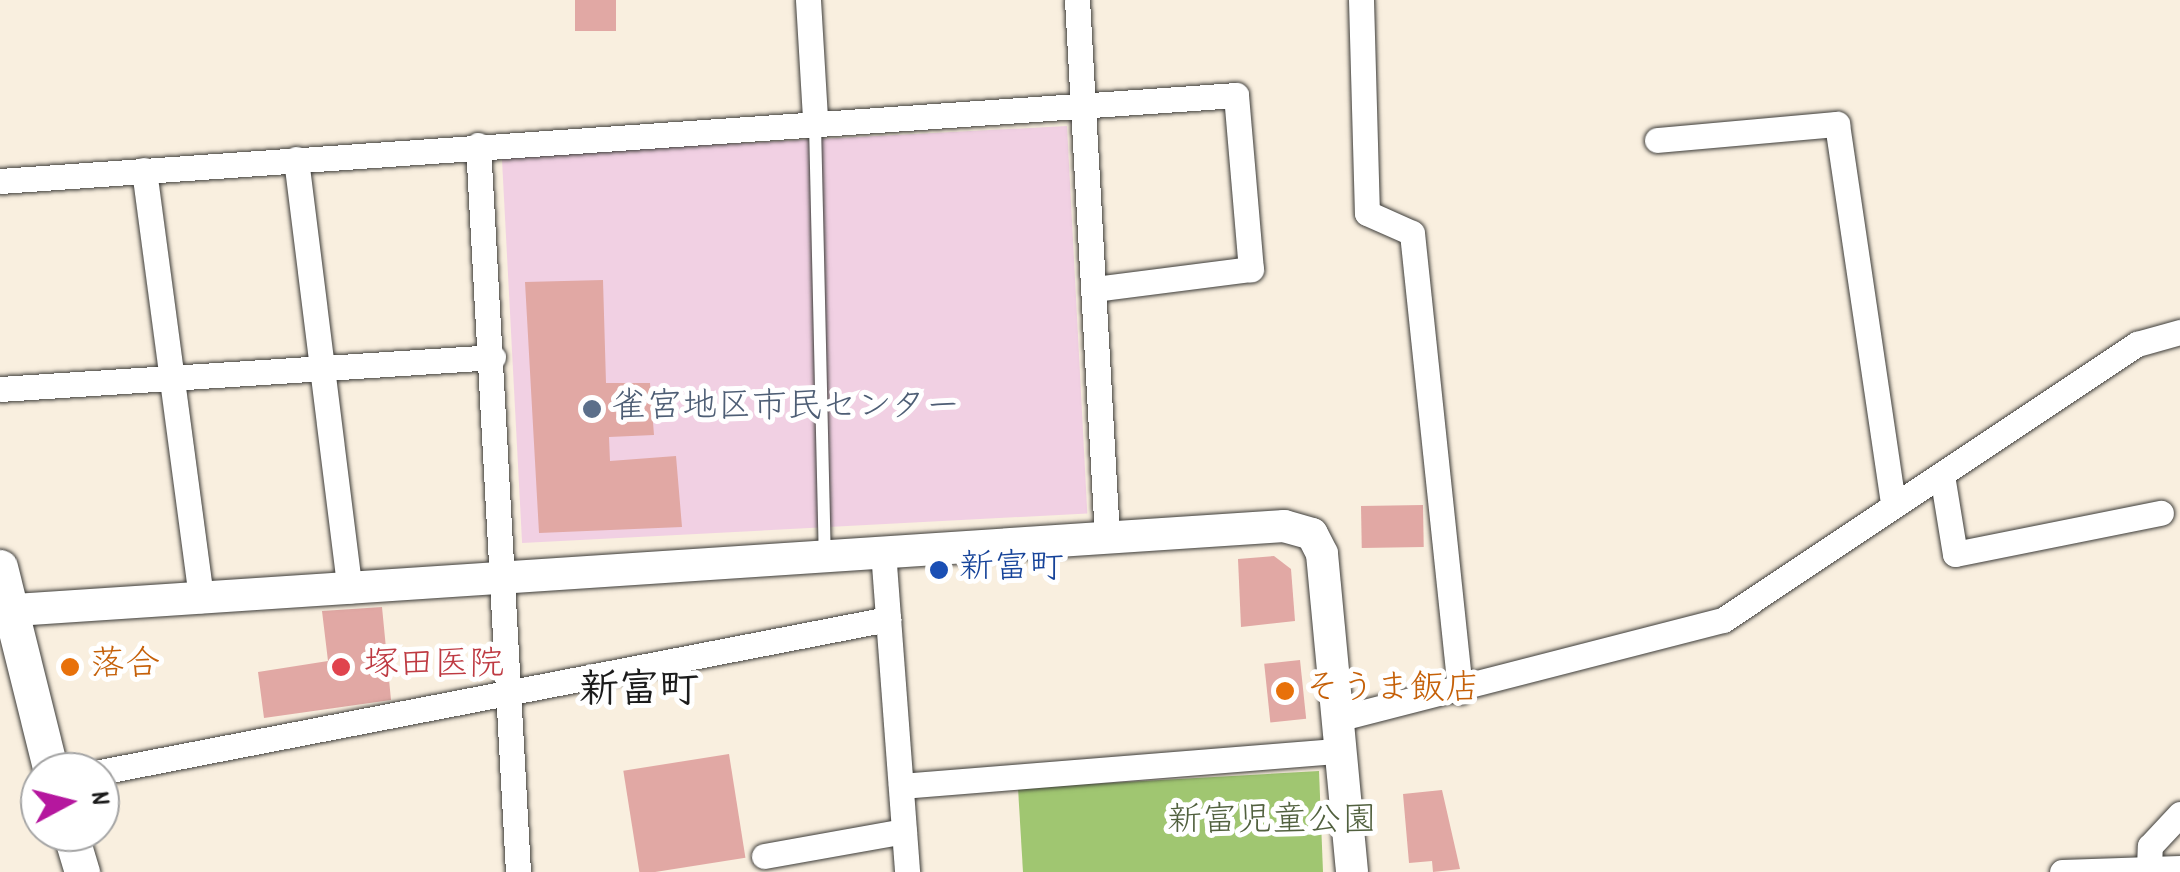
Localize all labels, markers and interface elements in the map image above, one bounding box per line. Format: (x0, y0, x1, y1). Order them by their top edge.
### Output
place label: 雀宮地区市民センター (612, 388, 962, 430)
marker: 雀宮地区市民センター (581, 398, 603, 420)
place label: 新富町 (959, 549, 1064, 591)
marker: 新富町 (928, 559, 950, 581)
place label: 落合 (90, 646, 160, 688)
place label: 塚田医院 (364, 646, 504, 688)
marker: 塚田医院 (328, 654, 354, 680)
marker: 落合 (59, 656, 81, 678)
district label: 新富町 (579, 670, 699, 718)
place label: そうま飯店 (1305, 670, 1480, 712)
marker: そうま飯店 (1274, 680, 1296, 702)
north arrow (20, 752, 120, 852)
text: N (77, 789, 118, 808)
park label: 新富児童公園 (1167, 802, 1377, 844)

